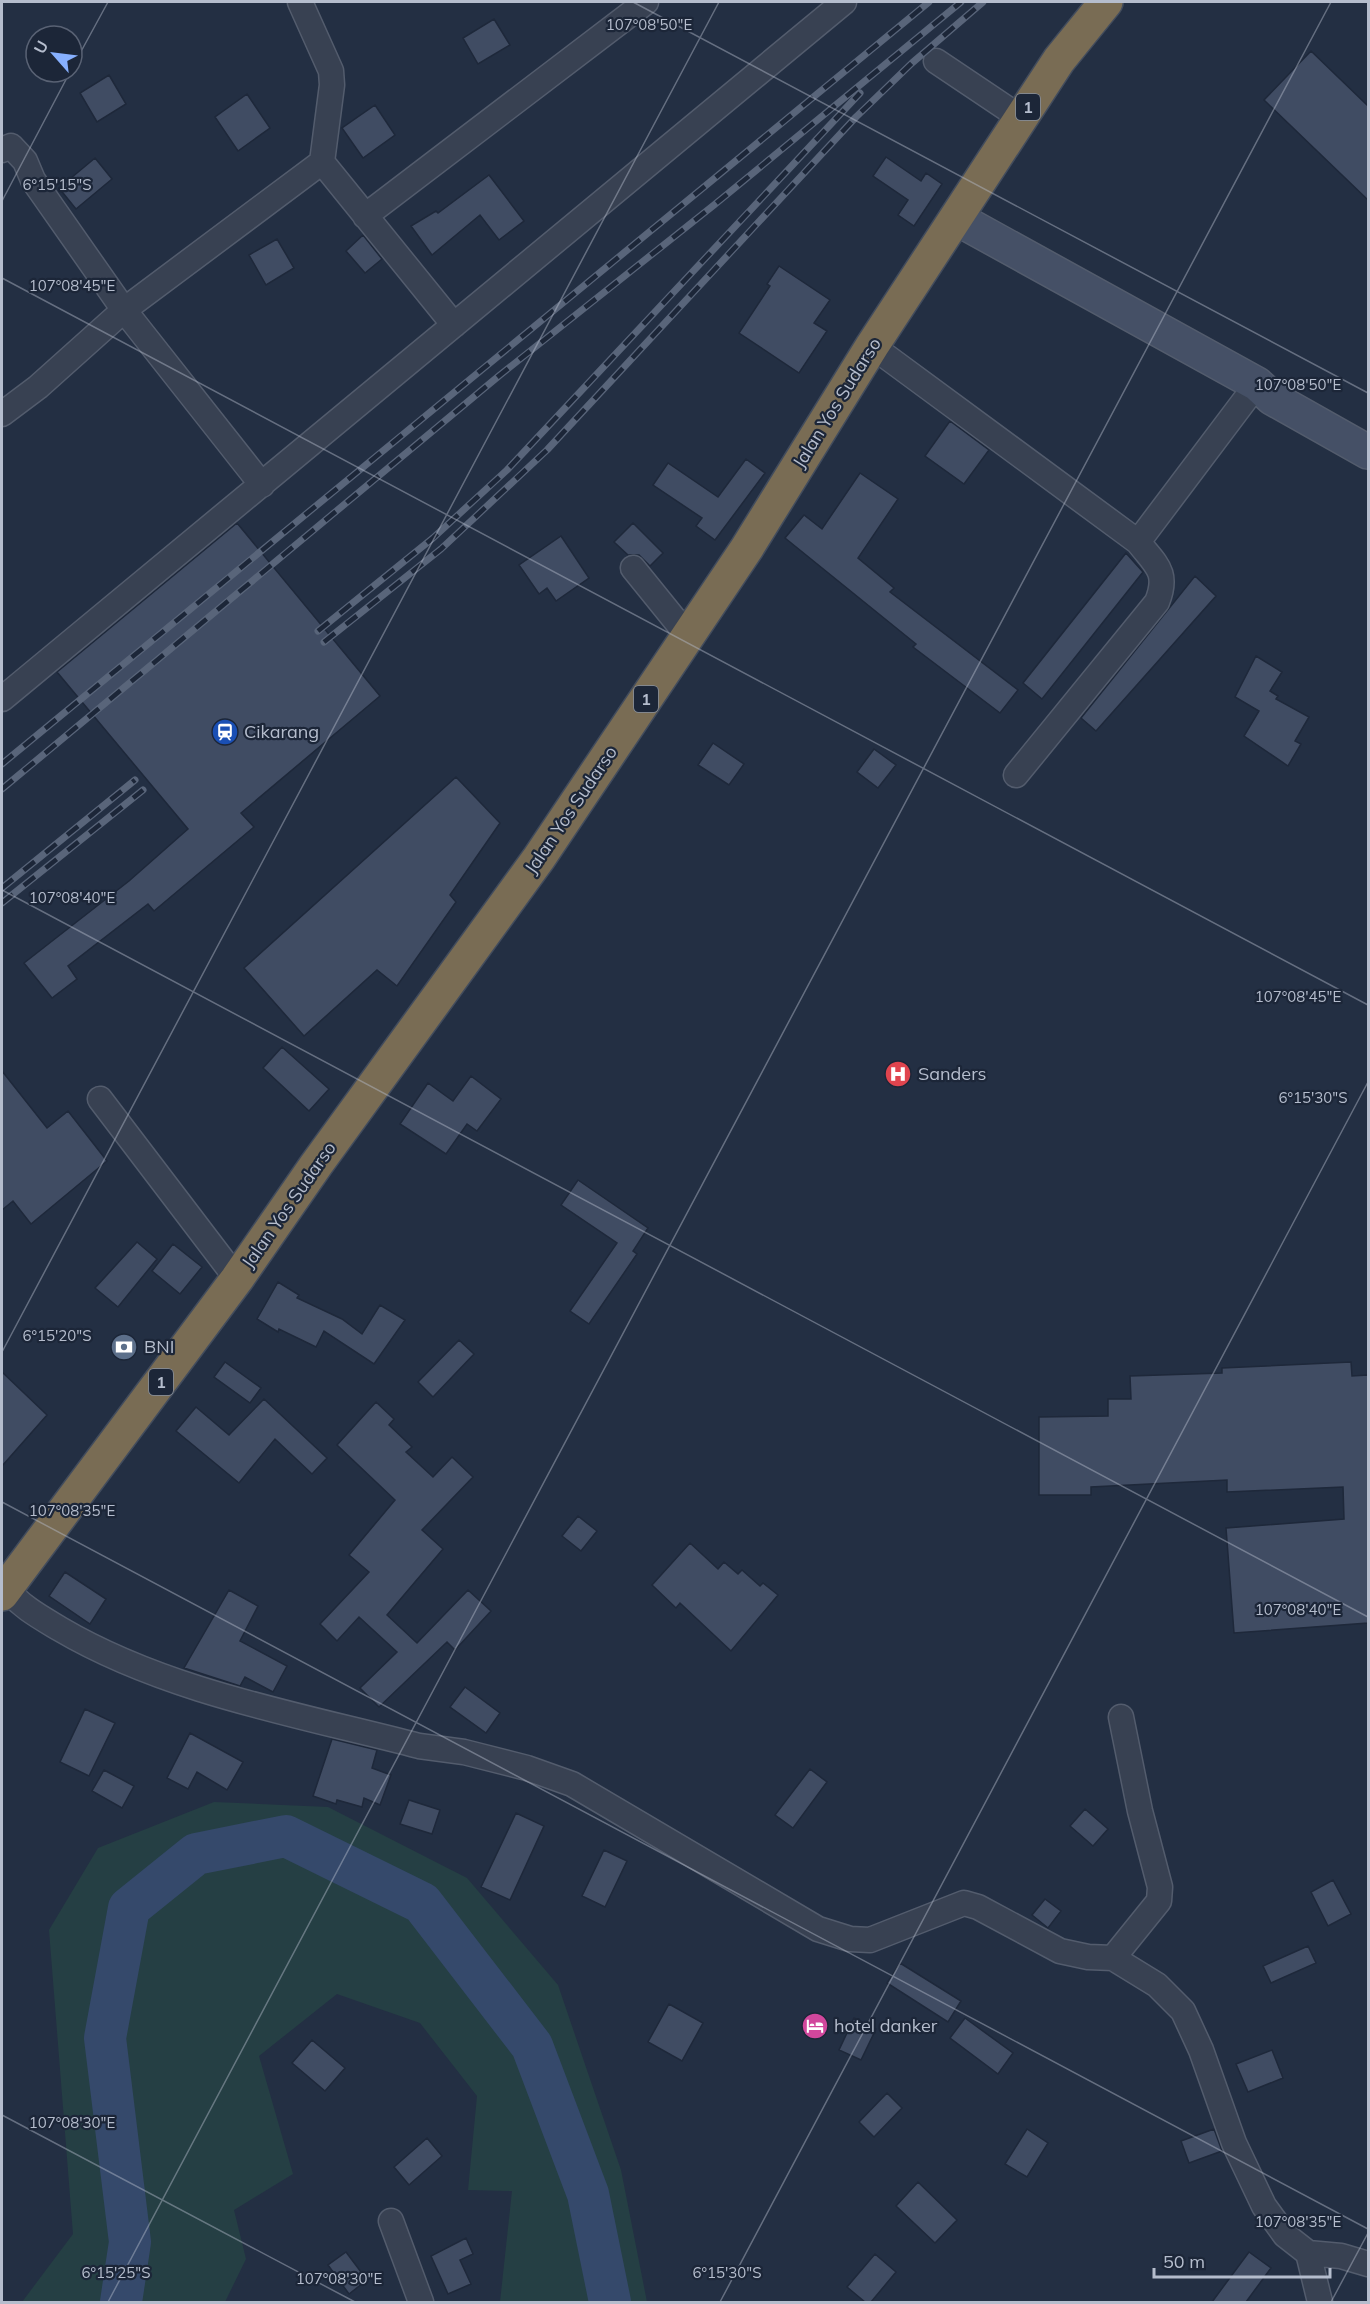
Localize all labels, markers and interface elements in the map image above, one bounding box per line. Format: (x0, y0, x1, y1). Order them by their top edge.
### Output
text: 107°08'50"E (606, 15, 692, 34)
north arrow (24, 24, 84, 84)
text: U (29, 37, 52, 57)
road number: 1 (1016, 94, 1040, 120)
text: 6°15'15"S (22, 175, 92, 194)
text: 107°08'45"E (29, 276, 115, 295)
street label: Jalan Yos Sudarso (787, 333, 886, 472)
text: 107°08'50"E (1255, 375, 1341, 394)
road number: 1 (634, 686, 658, 712)
station icon: Cikarang (210, 717, 240, 747)
place label: Cikarang (244, 720, 319, 743)
street label: Jalan Yos Sudarso (519, 741, 622, 878)
text: 107°08'40"E (29, 888, 115, 907)
text: 107°08'45"E (1255, 987, 1341, 1006)
hospital icon: Sanders (883, 1059, 913, 1089)
place label: Sanders (918, 1062, 987, 1085)
text: 6°15'30"S (1278, 1088, 1348, 1107)
street label: Jalan Yos Sudarso (236, 1137, 341, 1272)
text: 6°15'20"S (22, 1326, 92, 1345)
bank icon: BNI (109, 1332, 139, 1362)
place label: BNI (144, 1335, 174, 1358)
road number: 1 (149, 1369, 173, 1395)
text: 107°08'35"E (29, 1501, 115, 1520)
text: 107°08'40"E (1255, 1600, 1341, 1619)
hotel icon: hotel danker (800, 2011, 830, 2041)
place label: hotel danker (834, 2014, 938, 2037)
text: 107°08'30"E (29, 2113, 115, 2132)
text: 107°08'35"E (1255, 2212, 1341, 2231)
scale bar (1154, 2241, 1330, 2279)
text: 50 m (1163, 2250, 1205, 2273)
text: 6°15'25"S (81, 2263, 151, 2282)
text: 6°15'30"S (692, 2263, 762, 2282)
text: 107°08'30"E (296, 2269, 382, 2288)

